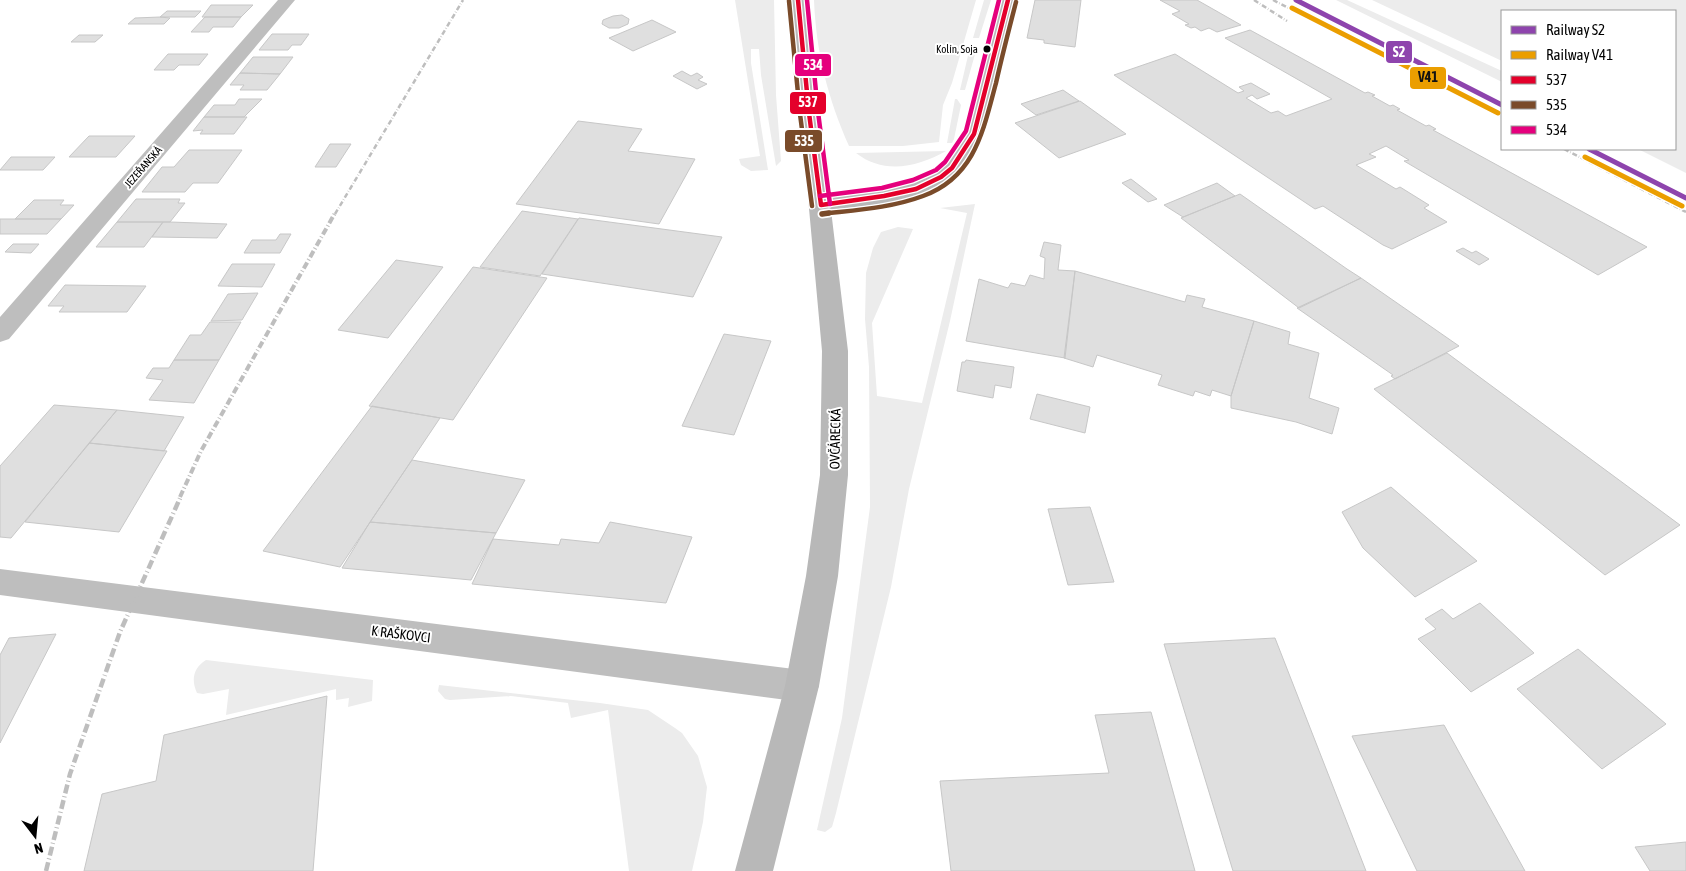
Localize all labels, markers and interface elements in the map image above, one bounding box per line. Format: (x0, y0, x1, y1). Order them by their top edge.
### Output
legend (1501, 10, 1676, 150)
text: Railway S2 (1546, 21, 1605, 38)
line badge: S2 (1385, 40, 1413, 64)
place label: Kolín, Soja (936, 43, 978, 55)
marker: Kolín, Soja (982, 44, 992, 54)
text: S2 (1393, 44, 1406, 60)
text: Railway V41 (1546, 46, 1613, 63)
line badge: 534 (794, 53, 832, 77)
text: 534 (803, 57, 823, 73)
line badge: V41 (1409, 66, 1447, 90)
text: V41 (1417, 69, 1438, 85)
text: 537 (1546, 71, 1567, 88)
line badge: 537 (789, 91, 827, 115)
text: 537 (798, 94, 818, 110)
text: 535 (1546, 96, 1567, 113)
text: 534 (1546, 121, 1567, 138)
line badge: 535 (784, 129, 823, 153)
text: 535 (794, 133, 814, 149)
street label: JEZEŘANSKÁ (122, 144, 165, 190)
street label: OVČÁRECKÁ (825, 408, 844, 470)
street label: K RAŠKOVCI (370, 622, 432, 646)
north arrow (10, 811, 60, 861)
text: N (32, 840, 45, 857)

